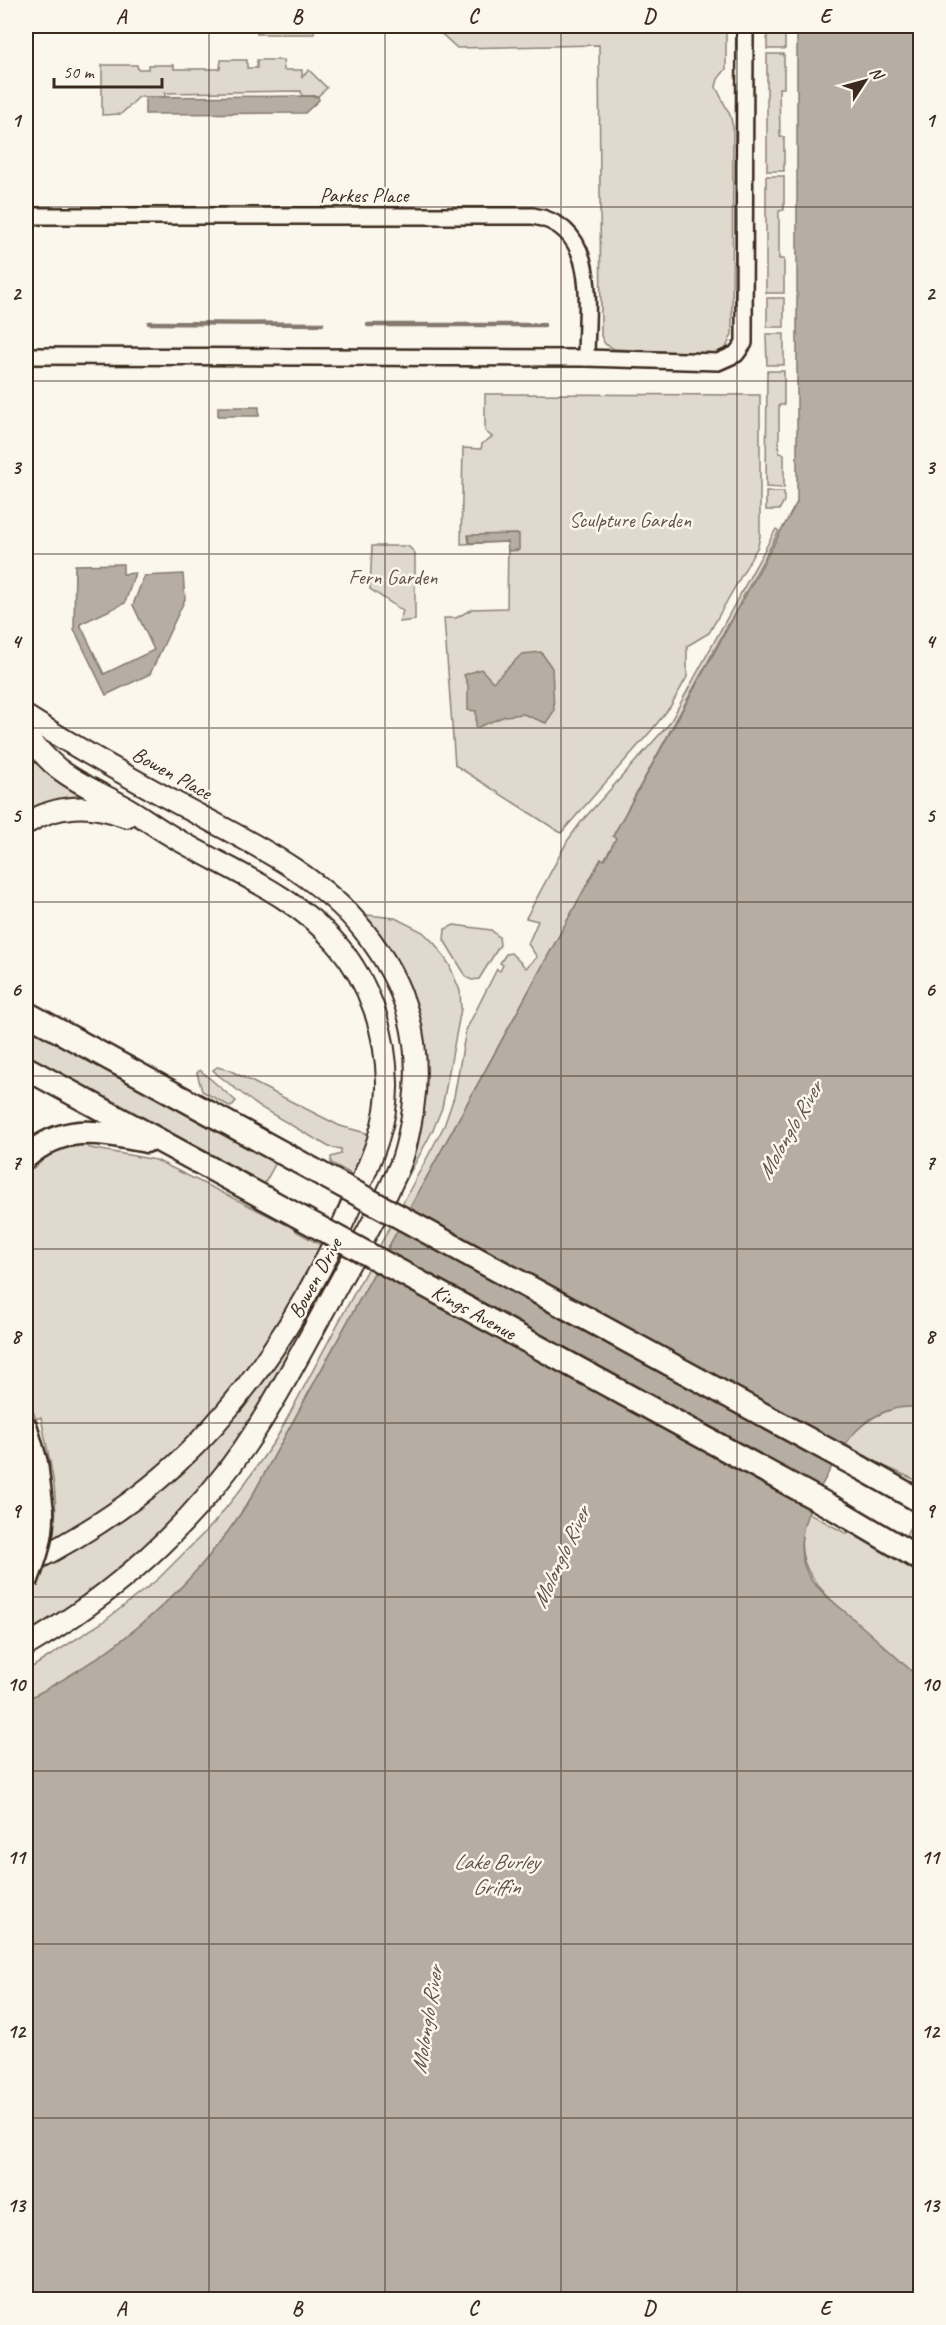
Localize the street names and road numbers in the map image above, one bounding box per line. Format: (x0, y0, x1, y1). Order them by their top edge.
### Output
street label: Parkes Place (320, 182, 411, 208)
street label: Bowen Place (128, 741, 218, 806)
street label: Bowen Drive (282, 1231, 349, 1323)
street label: Kings Avenue (427, 1278, 522, 1346)

